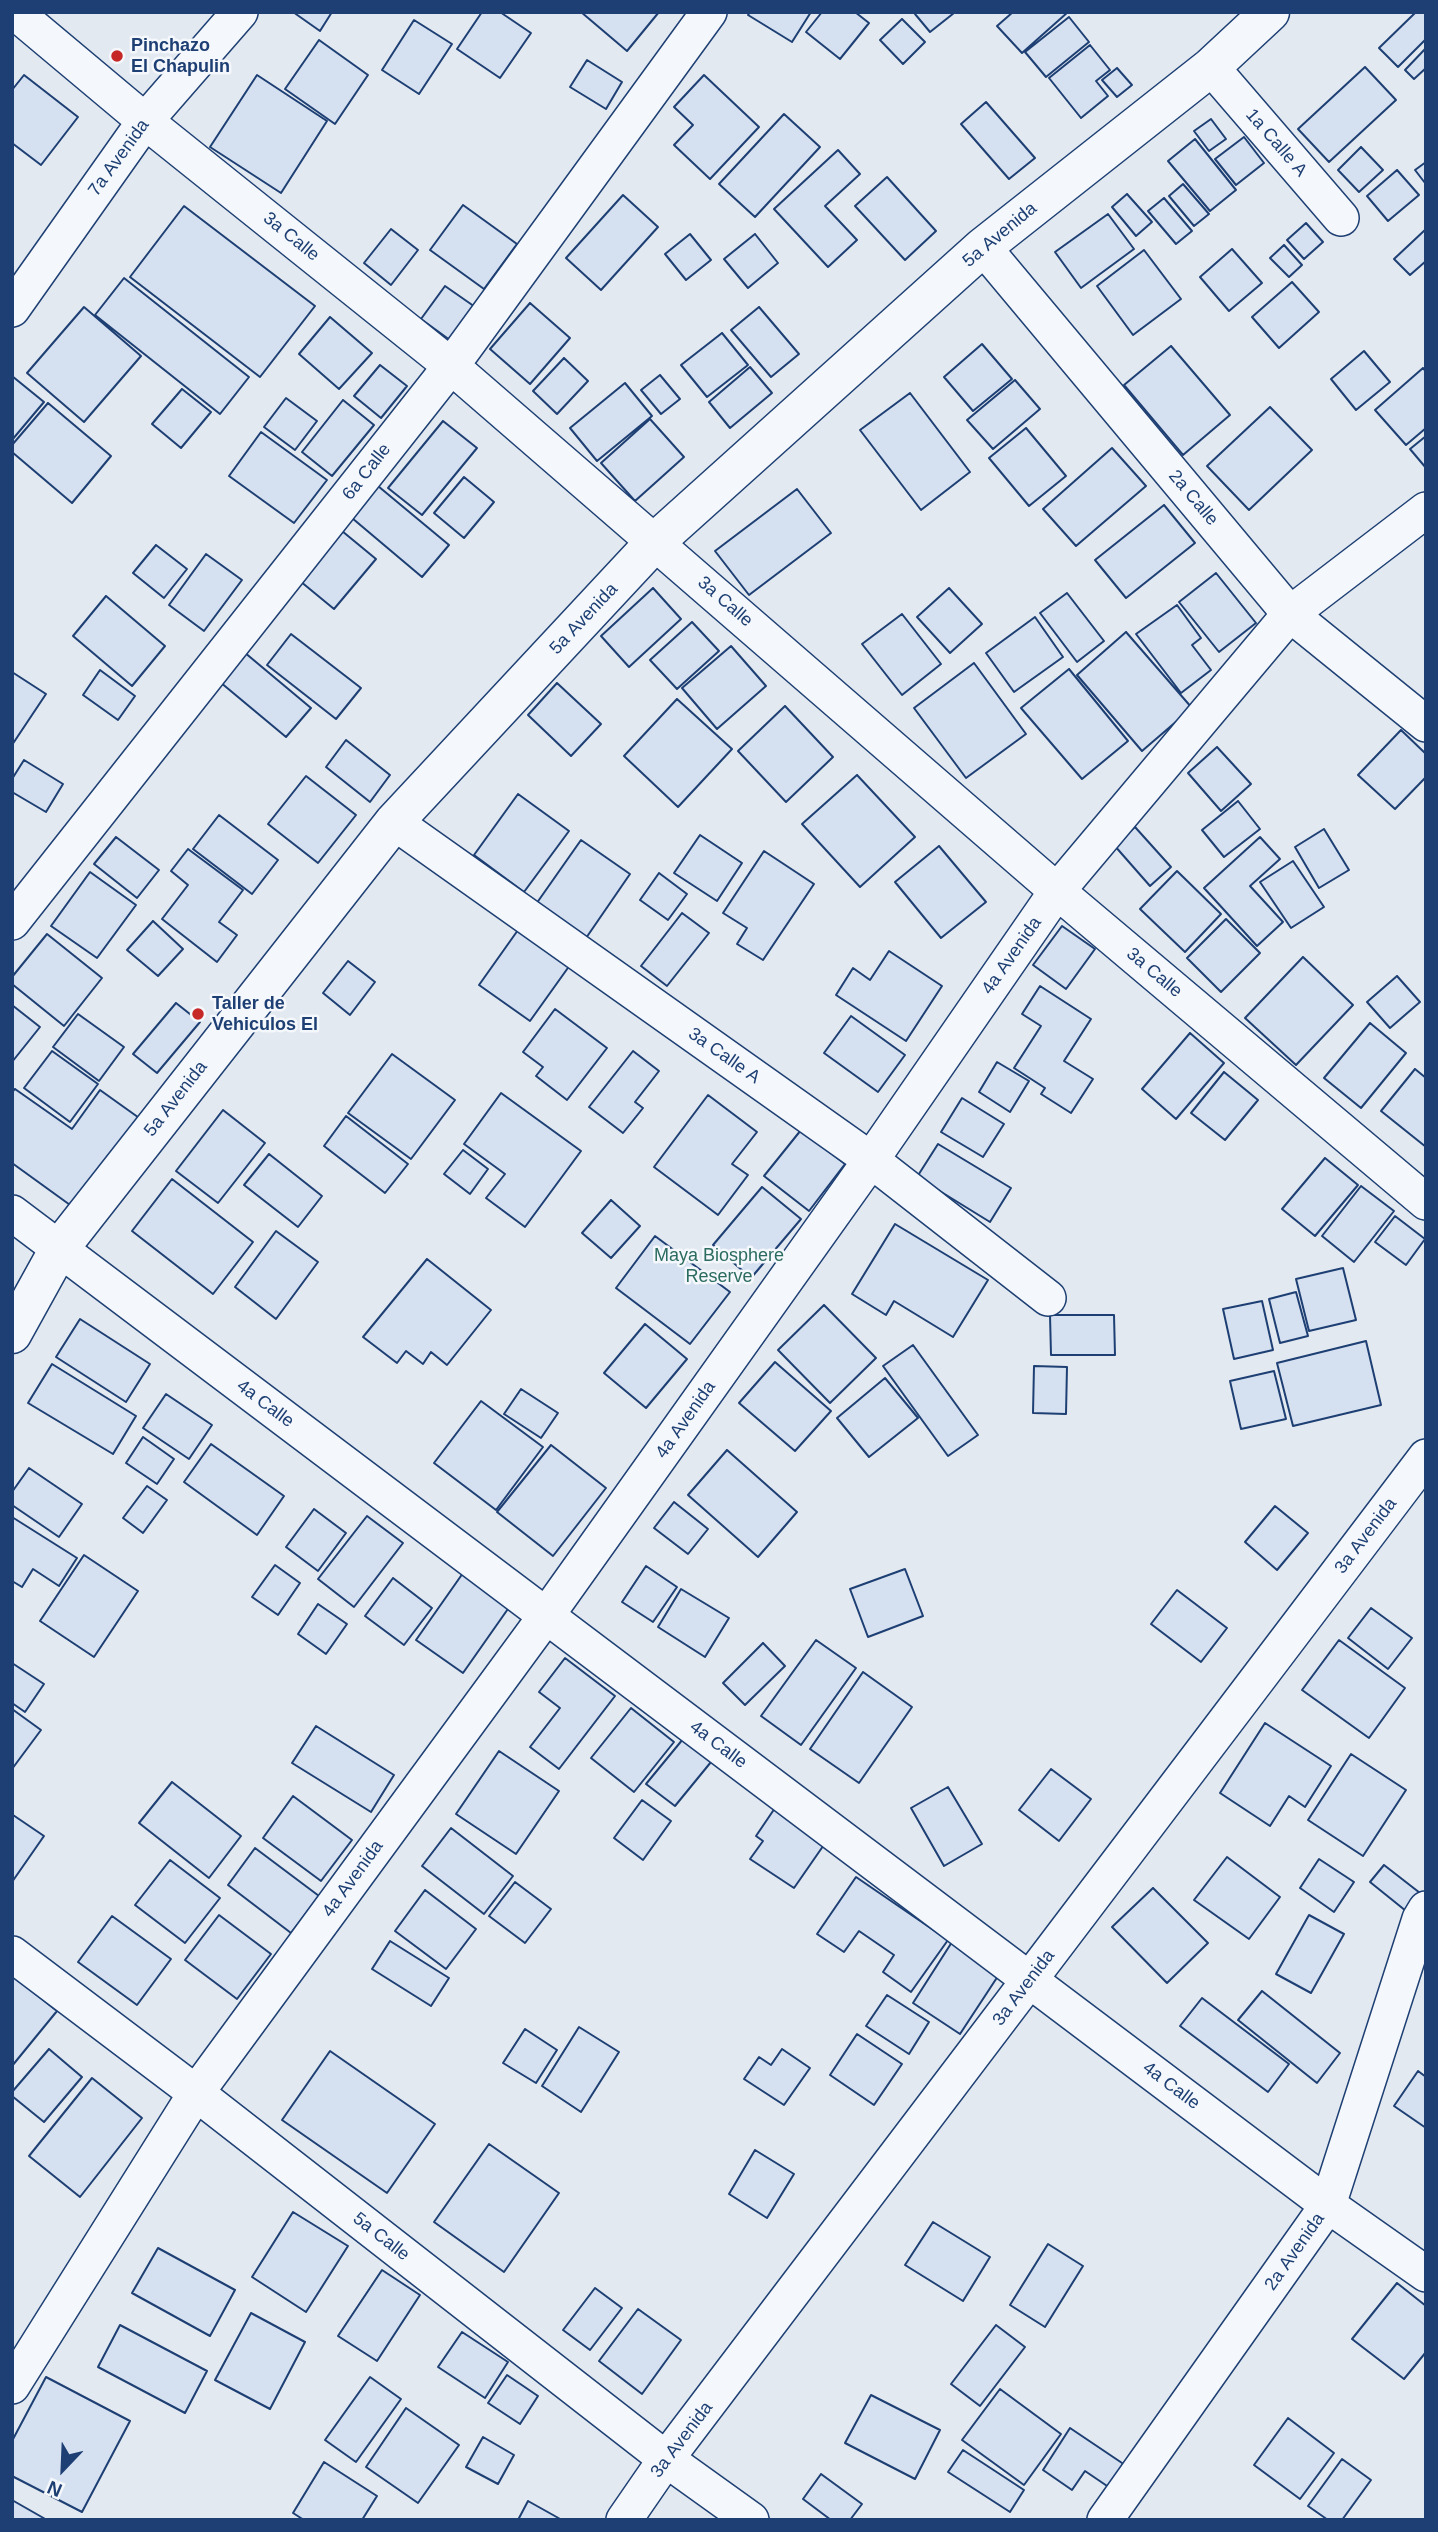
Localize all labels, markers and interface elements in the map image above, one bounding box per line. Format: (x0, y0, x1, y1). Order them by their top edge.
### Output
place label: Pinchazo El Chapulin (131, 35, 230, 78)
marker: Pinchazo El Chapulin (109, 48, 125, 64)
street label: 1a Calle A (1241, 105, 1311, 181)
street label: 7a Avenida (84, 115, 154, 201)
street label: 5a Avenida (959, 198, 1041, 272)
street label: 3a Calle (259, 208, 323, 266)
street label: 6a Calle (338, 439, 396, 505)
street label: 2a Calle (1164, 466, 1222, 530)
street label: 3a Calle (693, 572, 757, 632)
street label: 5a Avenida (545, 579, 623, 659)
street label: 4a Avenida (977, 913, 1047, 999)
street label: 3a Calle (1122, 944, 1186, 1002)
place label: Taller de Vehiculos El (212, 993, 318, 1036)
marker: Taller de Vehiculos El (190, 1006, 206, 1022)
street label: 3a Calle A (684, 1023, 764, 1089)
street label: 5a Avenida (140, 1057, 212, 1141)
park label: Maya Biosphere Reserve (654, 1245, 784, 1288)
street label: 4a Calle (232, 1376, 298, 1432)
street label: 4a Avenida (651, 1377, 721, 1463)
street label: 3a Avenida (1330, 1494, 1402, 1578)
street label: 4a Calle (685, 1717, 751, 1773)
street label: 4a Avenida (318, 1836, 388, 1922)
street label: 3a Avenida (988, 1946, 1060, 2030)
street label: 4a Calle (1138, 2058, 1204, 2114)
street label: 5a Calle (348, 2208, 414, 2266)
street label: 2a Avenida (1260, 2209, 1330, 2295)
street label: 3a Avenida (646, 2398, 718, 2482)
north arrow (28, 2434, 98, 2504)
text: N (44, 2476, 65, 2501)

